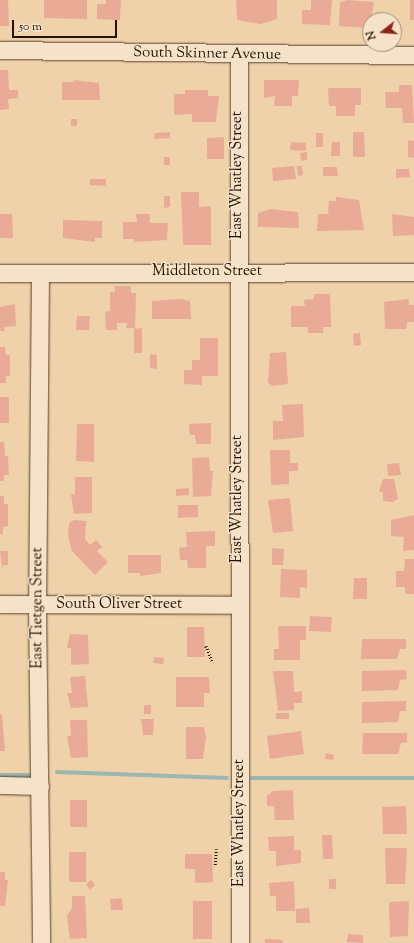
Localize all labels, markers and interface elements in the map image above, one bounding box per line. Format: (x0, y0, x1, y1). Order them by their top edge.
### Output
scale bar (14, 12, 119, 38)
north arrow (362, 12, 402, 52)
text: 50 m (19, 18, 42, 36)
text: N (363, 29, 380, 42)
street label: South Skinner Avenue (133, 44, 281, 64)
street label: East Whatley Street (229, 111, 247, 239)
street label: Middleton Street (152, 263, 262, 281)
street label: East Whatley Street (229, 435, 247, 563)
street label: East Tietgen Street (29, 547, 47, 669)
street label: South Oliver Street (56, 596, 182, 614)
street label: East Whatley Street (231, 759, 249, 887)

